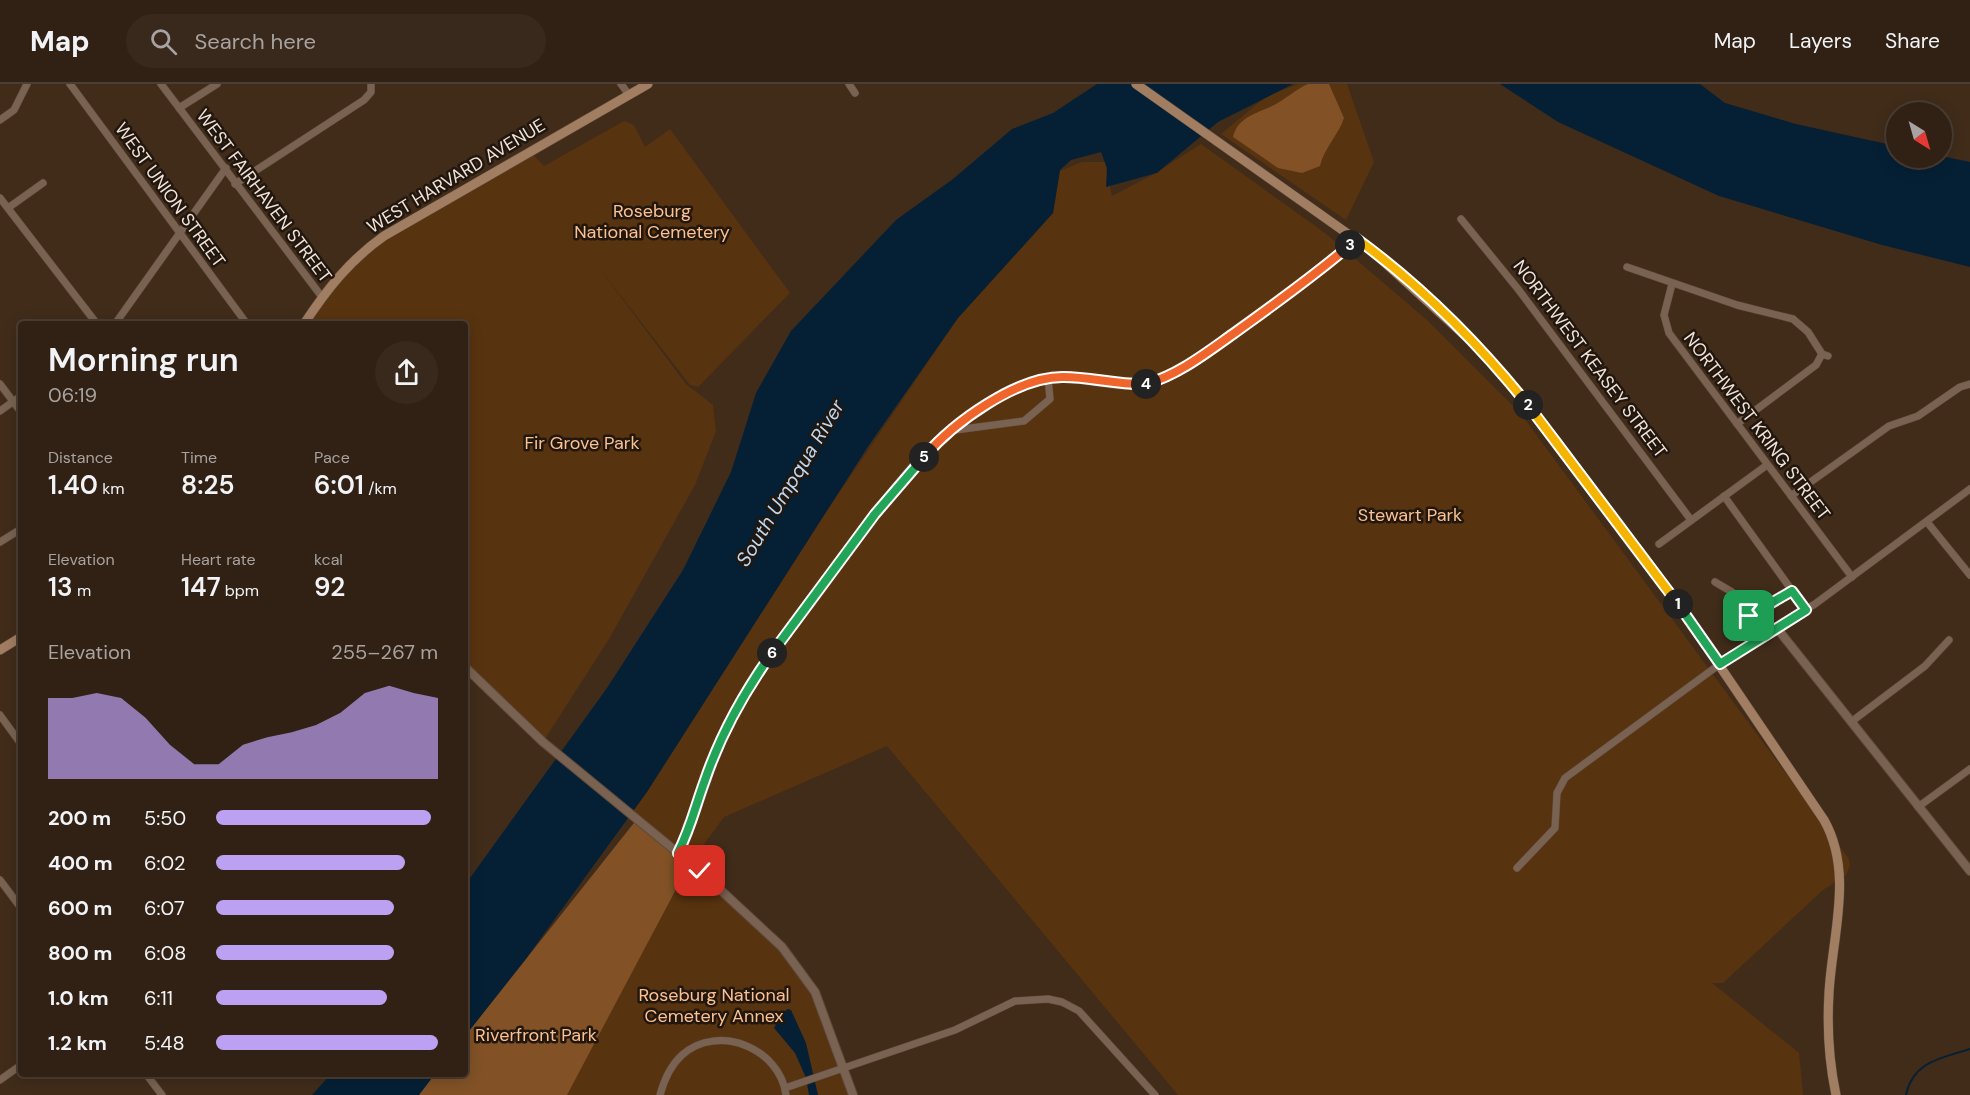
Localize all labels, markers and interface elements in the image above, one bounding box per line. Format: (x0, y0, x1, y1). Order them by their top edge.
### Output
search box (126, 14, 546, 68)
text: Map (30, 23, 90, 60)
icon: search (147, 25, 180, 58)
text: Search here (195, 27, 316, 56)
text: Map (1714, 27, 1756, 55)
text: Layers (1789, 27, 1852, 55)
text: Share (1885, 27, 1940, 55)
north arrow (1886, 102, 1952, 168)
map controls (1886, 102, 1952, 168)
street label: WEST FAIRHAVEN STREET (191, 104, 337, 288)
street label: WEST HARVARD AVENUE (362, 113, 550, 239)
street label: WEST UNION STREET (109, 118, 231, 272)
park label: Roseburg National Cemetery (574, 199, 730, 244)
pin: 3 (1335, 230, 1365, 260)
text: 3 (1345, 234, 1355, 255)
street label: NORTHWEST KEASEY STREET (1508, 255, 1672, 463)
street label: NORTHWEST KRING STREET (1678, 327, 1836, 525)
text: Morning run (48, 338, 239, 381)
button: share (375, 341, 438, 404)
pin: 4 (1131, 369, 1161, 399)
text: 4 (1141, 373, 1151, 394)
text: 06:19 (48, 382, 97, 408)
pin: 2 (1513, 390, 1543, 420)
water label: South Umpqua River (730, 394, 850, 571)
text: 2 (1523, 394, 1533, 415)
park label: Fir Grove Park (524, 431, 640, 455)
pin: 5 (909, 442, 939, 472)
text: 5 (919, 446, 929, 467)
text: Distance (48, 447, 113, 468)
text: Time (181, 447, 217, 468)
text: Pace (314, 447, 350, 468)
text: 1.40 (48, 468, 98, 502)
text: 8:25 (181, 468, 235, 502)
text: 6:01 (314, 468, 364, 502)
text: km (98, 478, 125, 499)
text: /km (364, 478, 397, 499)
park label: Stewart Park (1358, 503, 1462, 527)
text: Elevation (48, 549, 115, 570)
text: Heart rate (181, 549, 256, 570)
text: kcal (314, 549, 343, 570)
text: 13 (48, 570, 73, 604)
text: 147 (181, 570, 221, 604)
text: 92 (314, 570, 345, 604)
text: m (73, 580, 91, 601)
text: bpm (221, 580, 259, 601)
pin: 1 (1663, 589, 1693, 619)
pin (1723, 590, 1774, 641)
text: 1 (1675, 593, 1681, 614)
icon: arrive (1732, 599, 1765, 632)
pin: 6 (757, 638, 787, 668)
text: Elevation (48, 639, 131, 665)
text: 255–267 m (331, 639, 438, 665)
text: 6 (767, 642, 777, 663)
text: 200 m (48, 805, 111, 831)
text: 5:50 (144, 805, 186, 831)
pin (674, 845, 725, 896)
text: 400 m (48, 850, 113, 876)
text: 6:02 (144, 850, 186, 876)
icon: check (683, 854, 716, 887)
text: 600 m (48, 895, 112, 921)
text: 6:07 (144, 895, 185, 921)
text: 800 m (48, 940, 112, 966)
text: 6:08 (144, 940, 186, 966)
park label: Roseburg National Cemetery Annex (638, 983, 790, 1028)
text: 1.0 km (48, 985, 109, 1011)
text: 6:11 (144, 985, 173, 1011)
park label: Riverfront Park (475, 1023, 597, 1047)
text: 1.2 km (48, 1030, 107, 1056)
text: 5:48 (144, 1030, 185, 1056)

